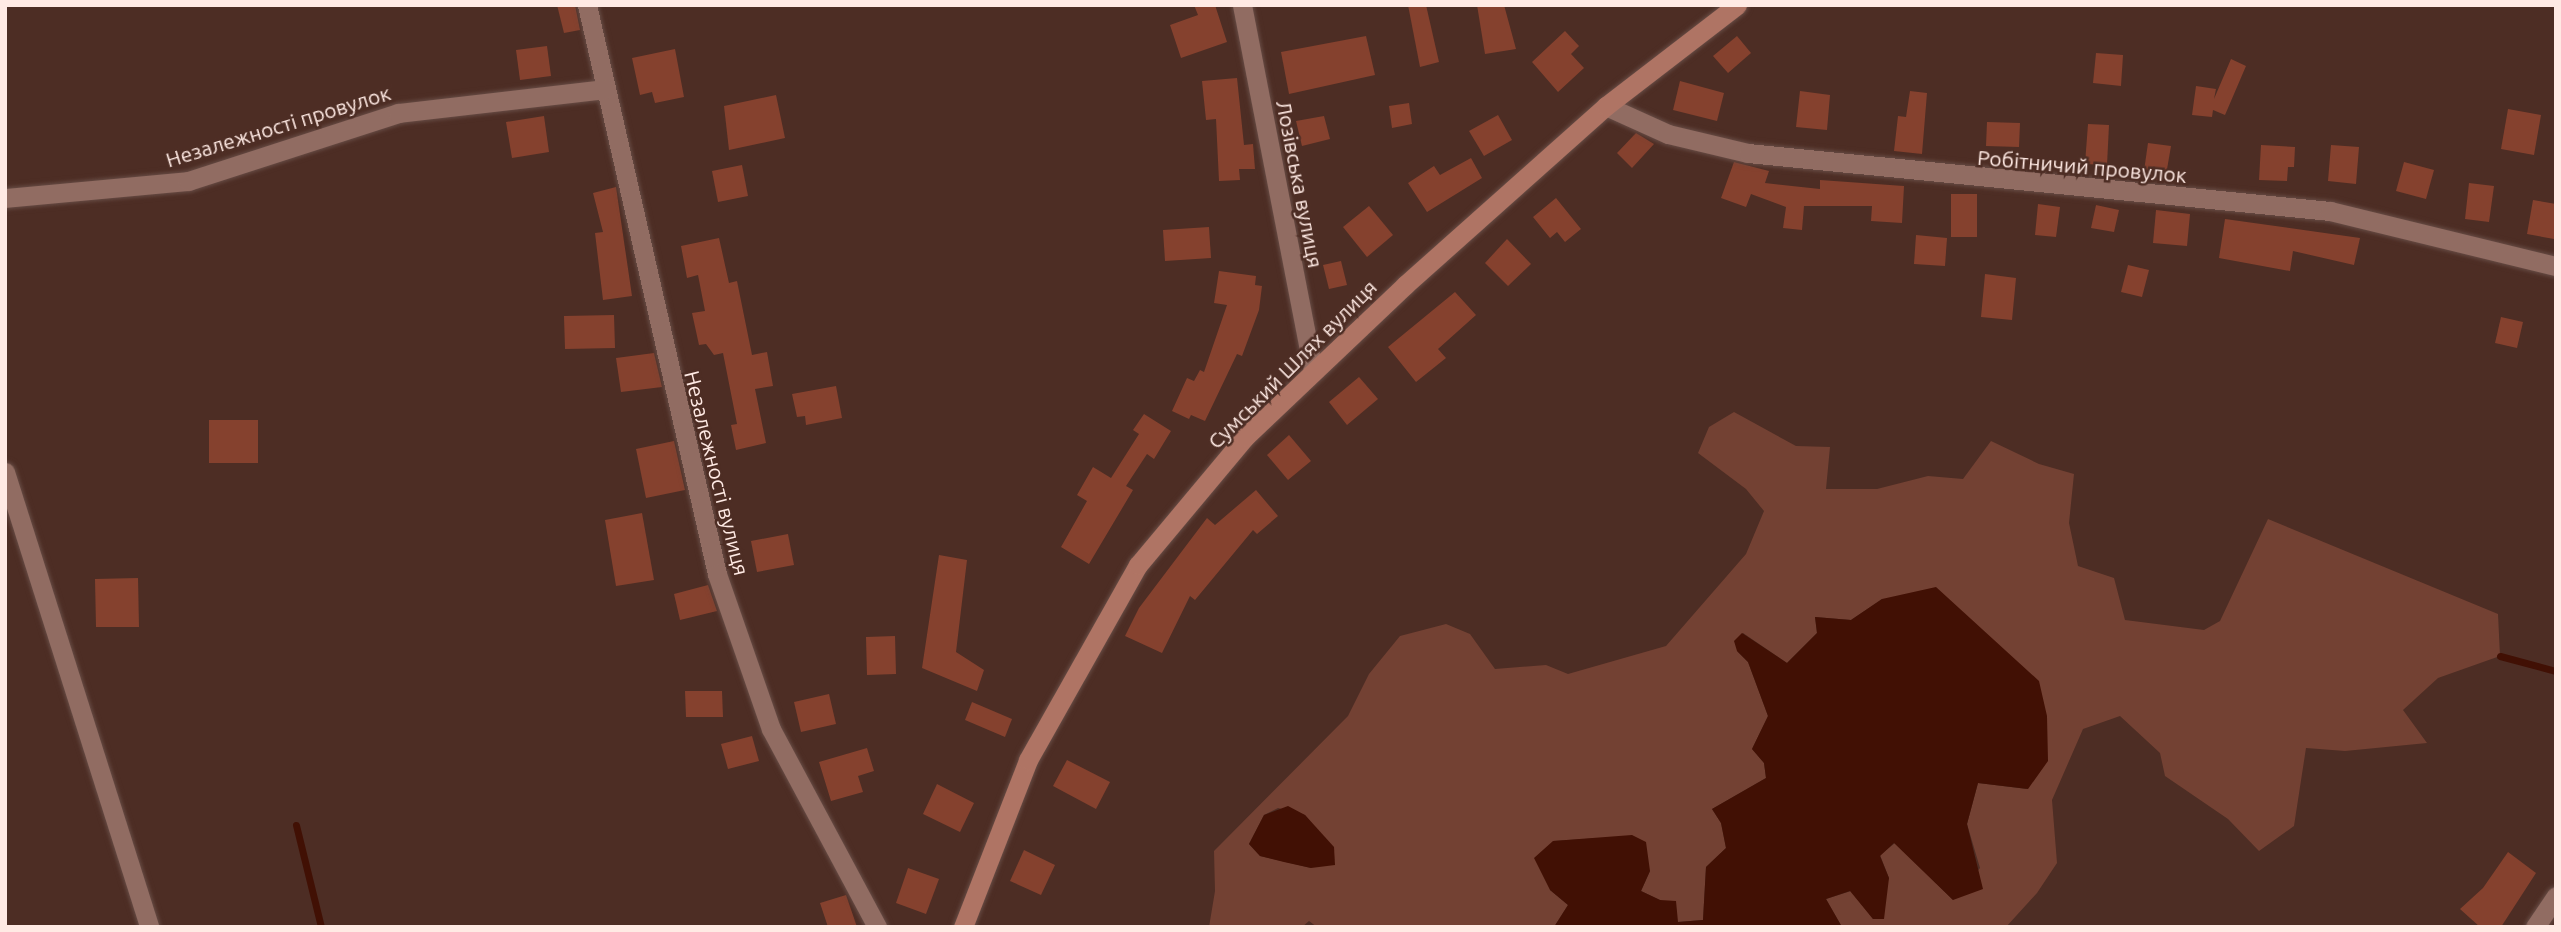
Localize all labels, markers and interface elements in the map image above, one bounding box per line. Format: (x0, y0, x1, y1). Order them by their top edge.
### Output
street label: Незалежності провулок (163, 80, 393, 172)
street label: Лозівська вулиця (1271, 98, 1329, 270)
street label: Робітничий провулок (1976, 144, 2188, 188)
street label: Сумський Шлях вулиця (1202, 274, 1382, 454)
street label: Незалежності вулиця (679, 368, 755, 578)

